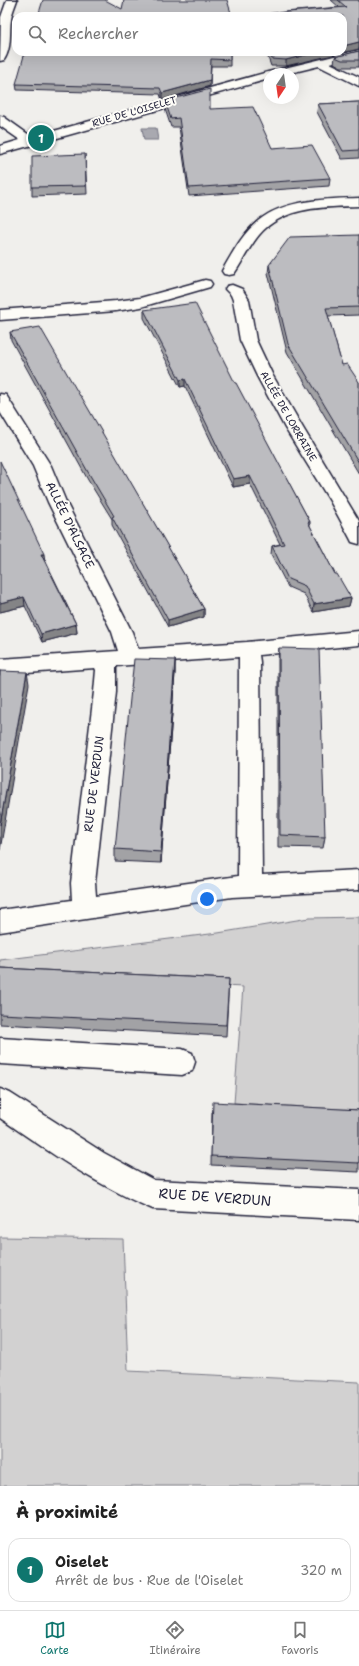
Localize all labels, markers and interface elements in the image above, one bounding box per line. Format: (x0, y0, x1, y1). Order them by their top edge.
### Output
search box (12, 12, 347, 56)
icon: search (26, 23, 48, 45)
text: Rechercher (58, 24, 139, 44)
north arrow (263, 68, 299, 104)
street label: RUE DE L'OISELET (90, 93, 178, 130)
pin: 1 (28, 123, 54, 153)
street label: ALLÉE DE LORRAINE (257, 369, 320, 464)
street label: ALLÉE D'ALSACE (42, 479, 98, 571)
street label: RUE DE VERDUN (80, 735, 108, 833)
your location (197, 889, 217, 909)
street label: RUE DE VERDUN (158, 1184, 272, 1210)
text: À proximité (16, 1501, 118, 1523)
text: Oiselet (55, 1552, 109, 1572)
text: 1 (27, 1562, 33, 1579)
text: 320 m (300, 1562, 342, 1579)
text: Arrêt de bus · Rue de l'Oiselet (55, 1572, 244, 1589)
tab: Carte (40, 1619, 69, 1658)
tab: Itinéraire (150, 1619, 201, 1658)
tab: Favoris (281, 1619, 319, 1658)

